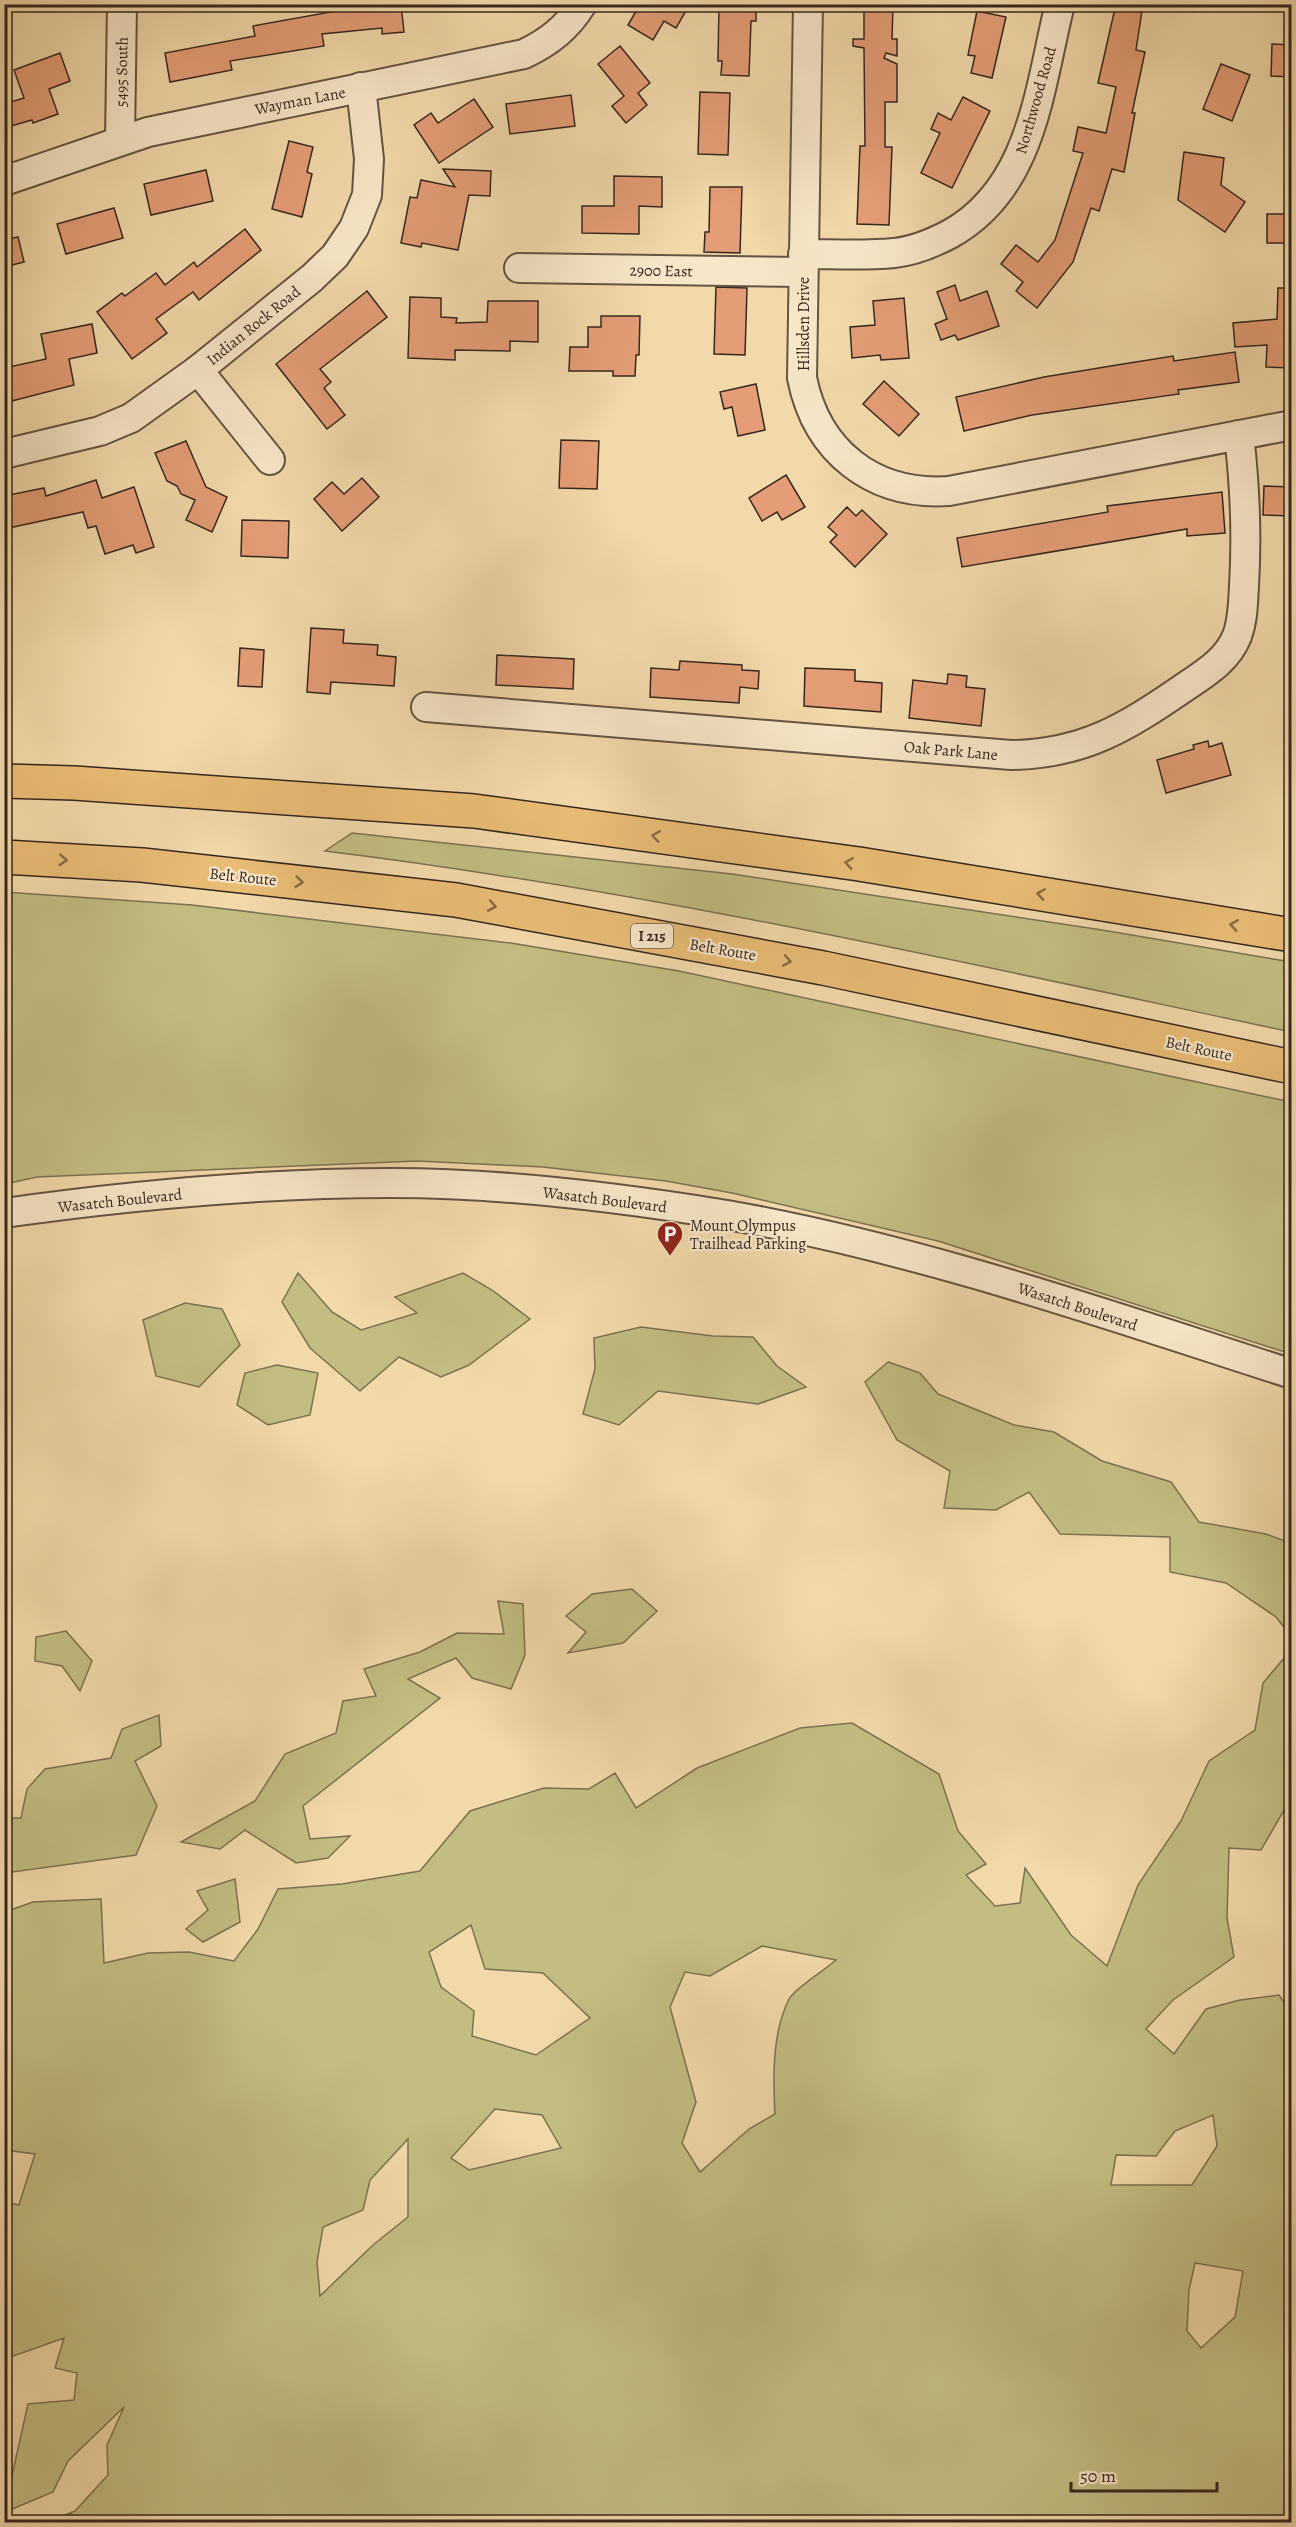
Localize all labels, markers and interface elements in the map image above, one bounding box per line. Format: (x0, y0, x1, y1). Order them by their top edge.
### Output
street label: 5495 South (110, 36, 134, 107)
street label: Northwood Road (1010, 44, 1062, 157)
street label: Wayman Lane (252, 81, 348, 121)
street label: 2900 East (629, 259, 693, 283)
street label: Hillsden Drive (793, 277, 815, 371)
street label: Indian Rock Road (202, 281, 306, 371)
street label: Oak Park Lane (903, 736, 999, 766)
one-way arrow (651, 831, 660, 843)
one-way arrow (58, 853, 67, 866)
one-way arrow (844, 858, 853, 870)
street label: Belt Route (208, 863, 278, 891)
one-way arrow (294, 875, 303, 888)
one-way arrow (1037, 888, 1047, 901)
one-way arrow (488, 900, 497, 912)
one-way arrow (1229, 920, 1238, 932)
road number: I 215 (631, 924, 673, 948)
street label: Belt Route (688, 933, 758, 967)
one-way arrow (782, 954, 792, 967)
street label: Belt Route (1164, 1031, 1234, 1067)
street label: Wasatch Boulevard (541, 1181, 669, 1219)
street label: Wasatch Boulevard (56, 1183, 184, 1219)
place label: Mount Olympus Trailhead Parking (690, 1215, 806, 1255)
parking icon: Mount Olympus Trailhead Parking (655, 1219, 685, 1257)
street label: Wasatch Boulevard (1014, 1277, 1141, 1337)
scale bar (1071, 2455, 1216, 2493)
text: 50 m (1080, 2464, 1116, 2488)

